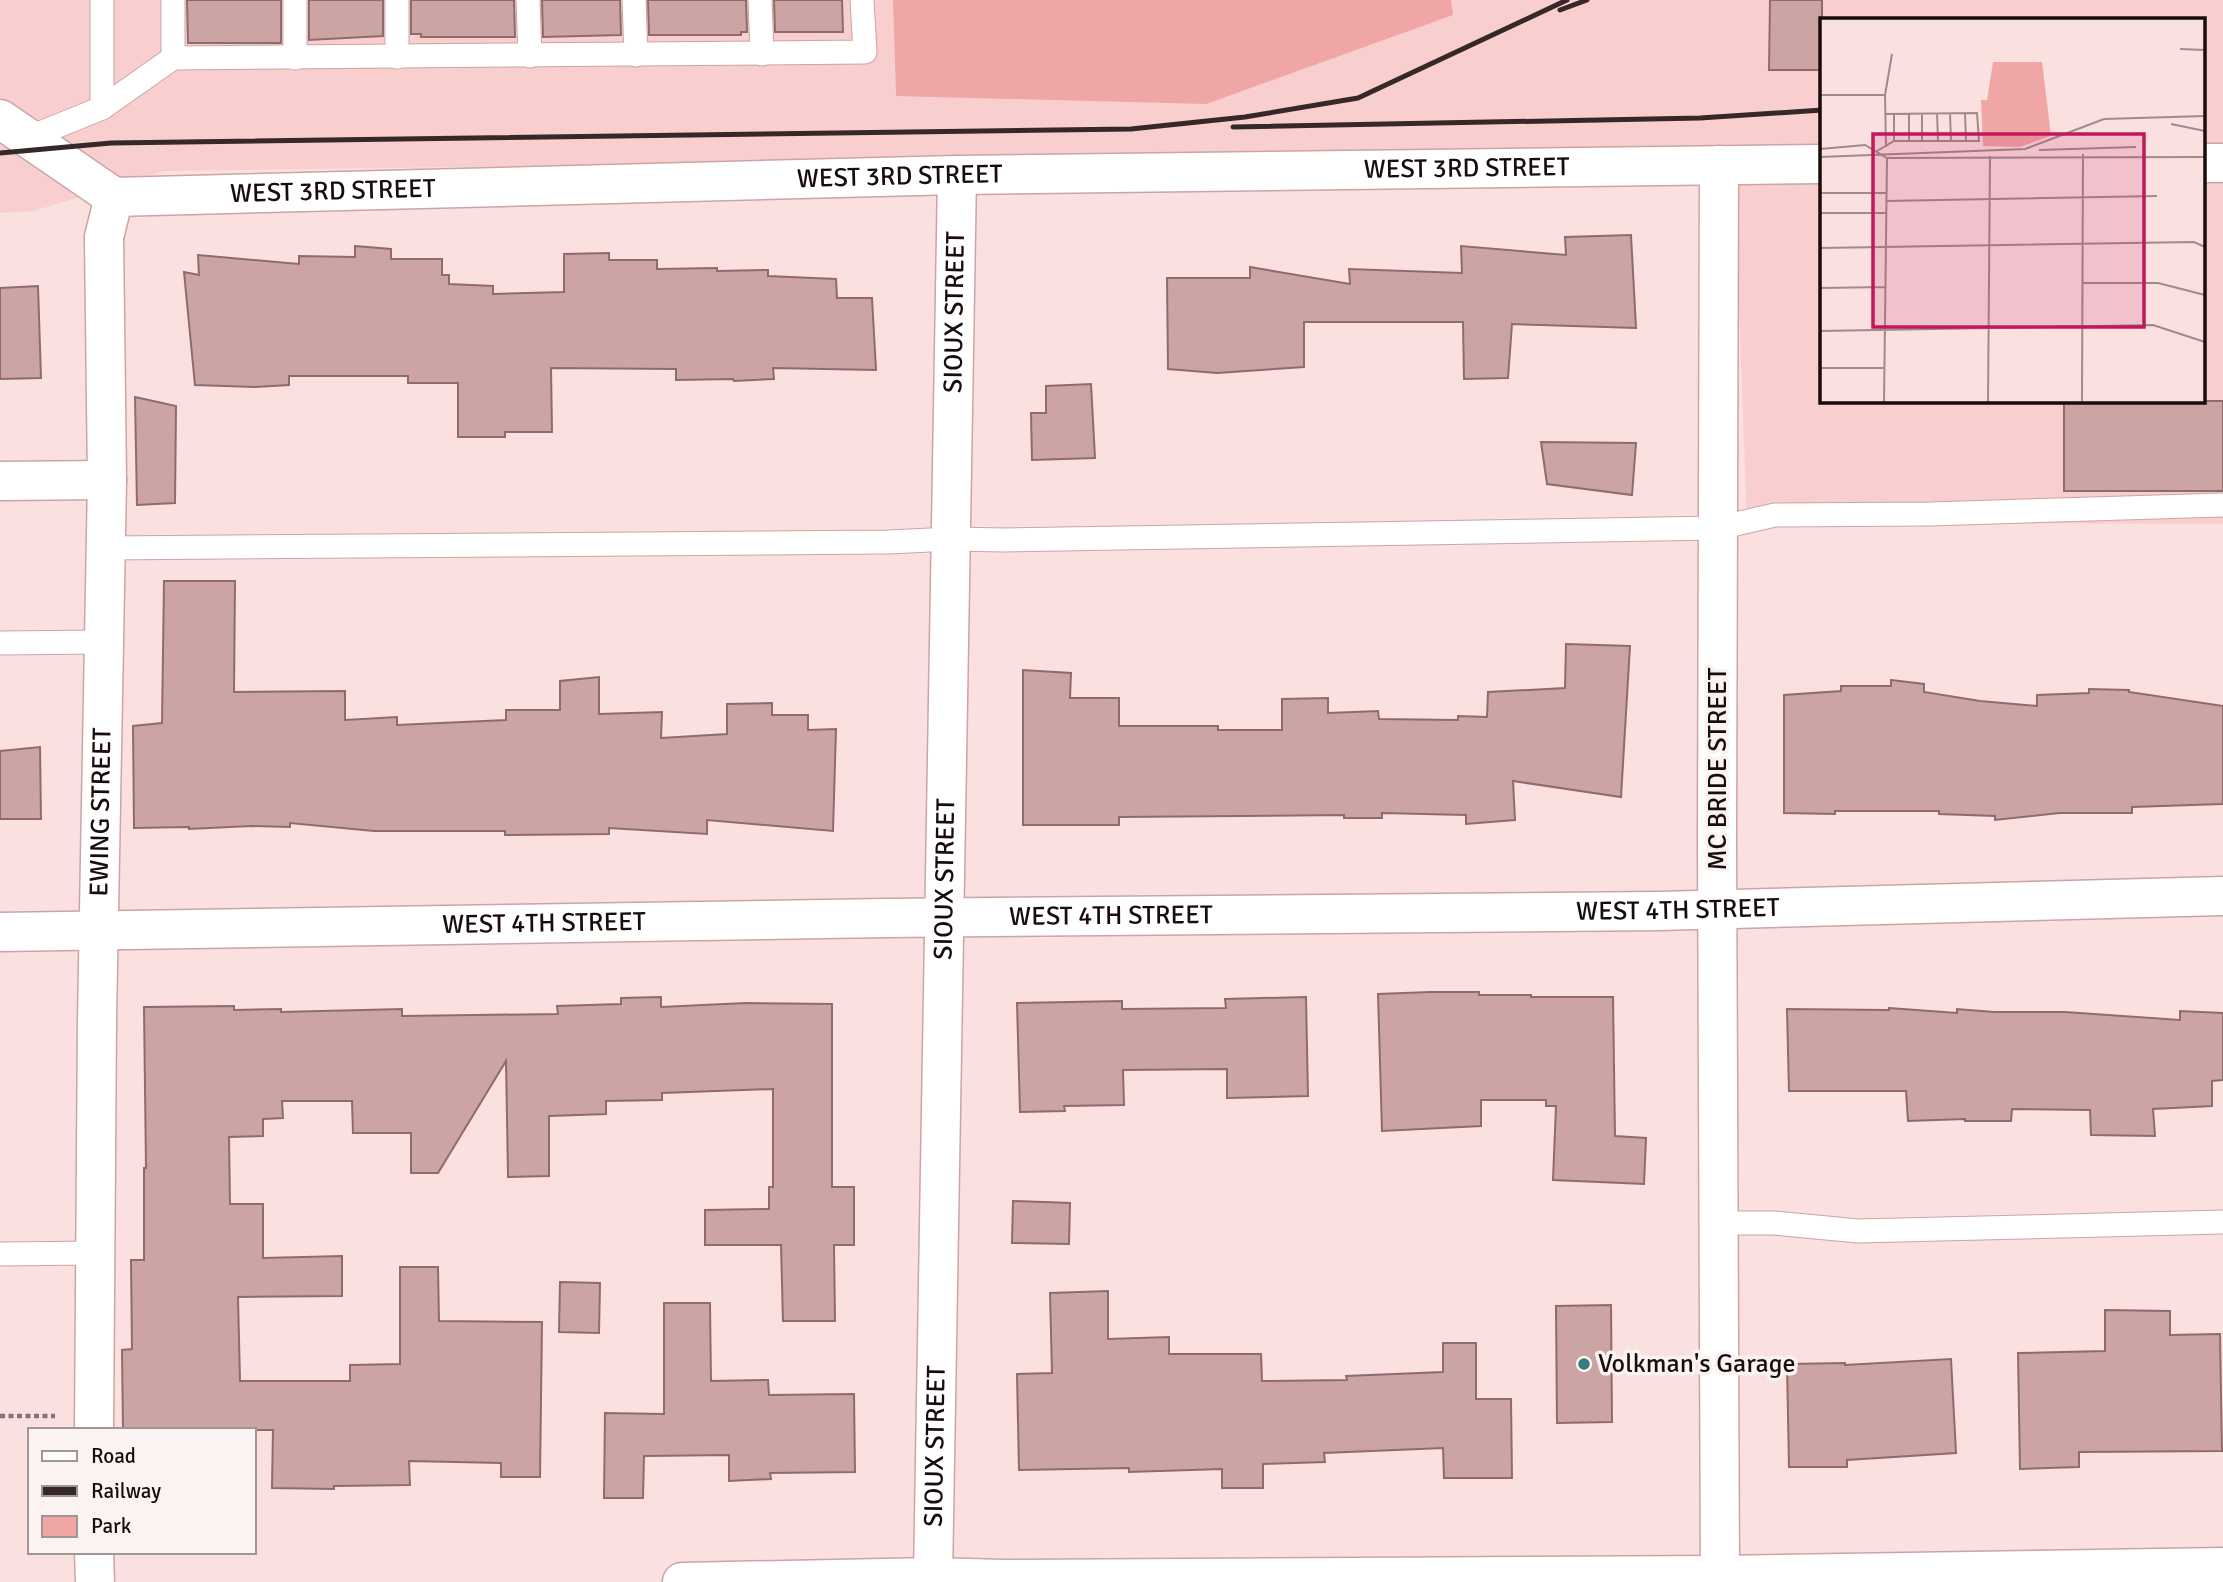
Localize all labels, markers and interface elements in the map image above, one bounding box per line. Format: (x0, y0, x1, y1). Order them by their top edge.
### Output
inset map (1820, 18, 2206, 402)
street label: WEST 3RD STREET (1363, 151, 1570, 186)
street label: WEST 3RD STREET (796, 158, 1003, 195)
street label: WEST 3RD STREET (230, 173, 436, 210)
street label: SIOUX STREET (937, 231, 972, 393)
street label: MC BRIDE STREET (1702, 667, 1734, 871)
street label: EWING STREET (83, 727, 118, 897)
street label: SIOUX STREET (928, 798, 962, 960)
street label: WEST 4TH STREET (1576, 892, 1780, 928)
street label: WEST 4TH STREET (1009, 899, 1213, 933)
street label: WEST 4TH STREET (442, 906, 646, 941)
place label: Volkman's Garage (1598, 1348, 1795, 1380)
marker: Volkman's Garage (1576, 1356, 1592, 1372)
street label: SIOUX STREET (918, 1365, 953, 1527)
legend (28, 1428, 256, 1554)
text: Road (91, 1443, 136, 1469)
text: Railway (91, 1478, 161, 1504)
text: Park (91, 1513, 132, 1539)

